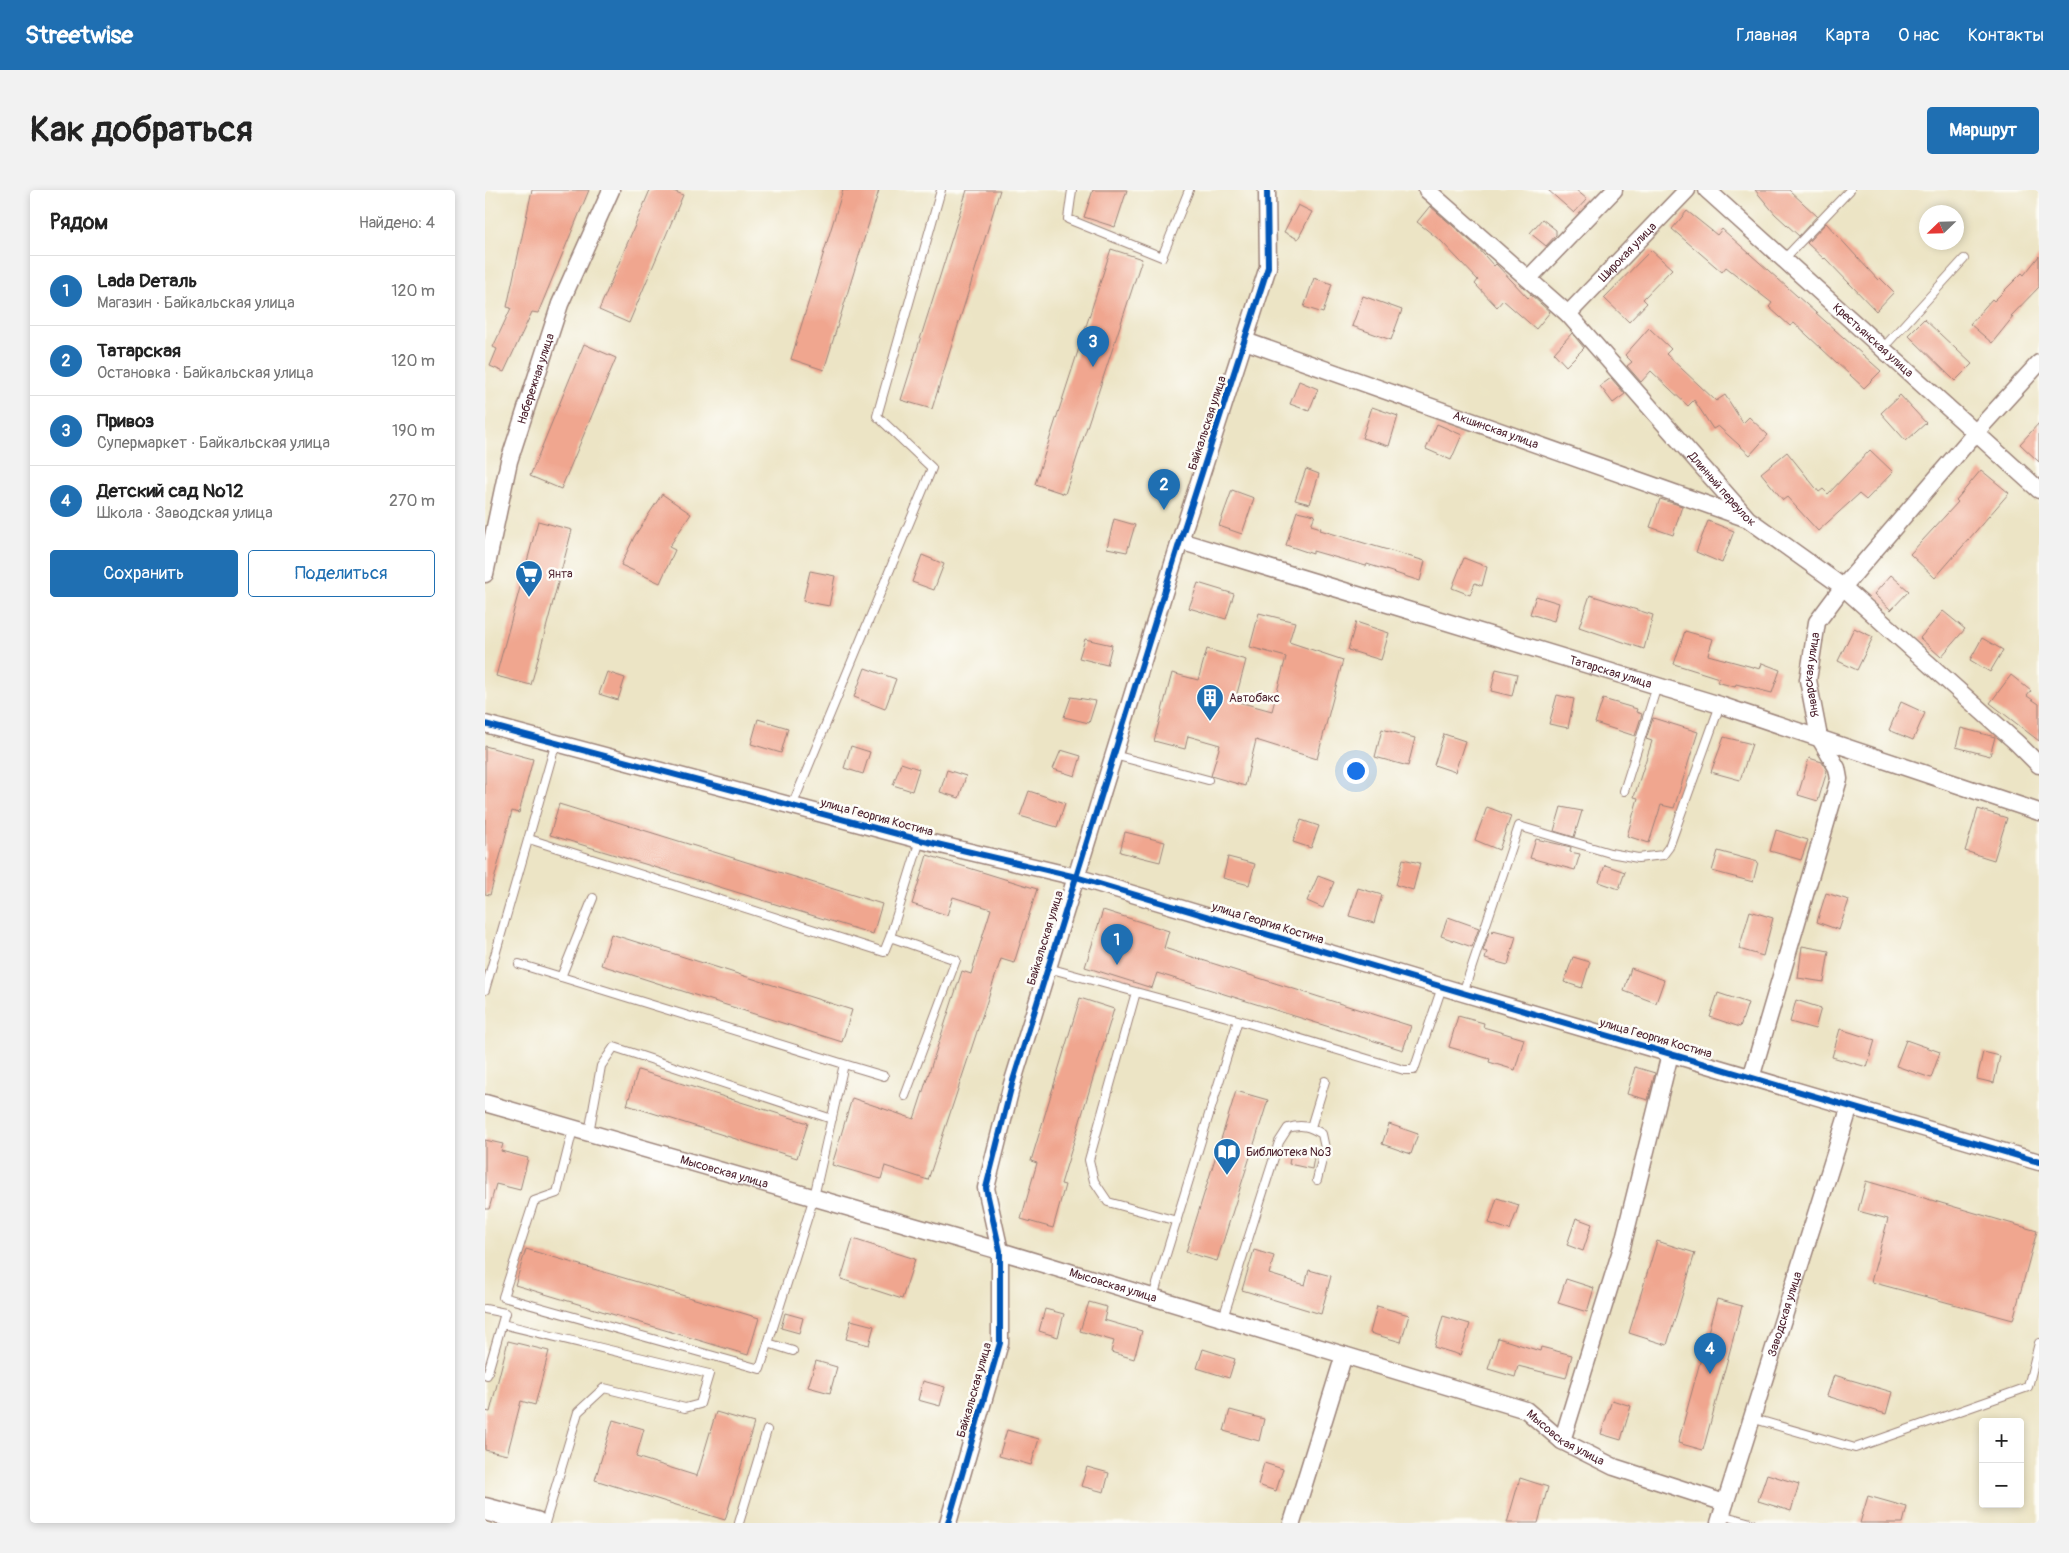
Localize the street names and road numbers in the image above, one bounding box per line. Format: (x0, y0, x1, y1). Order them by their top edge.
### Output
street label: Широкая улица (1596, 219, 1660, 285)
street label: Крестьянская улица (1829, 300, 1917, 381)
street label: Набережная улица (514, 331, 558, 426)
street label: Байкальская улица (1185, 374, 1230, 472)
street label: Акшинская улица (1451, 408, 1541, 452)
street label: Длинный переулок (1684, 448, 1758, 530)
street label: Январская улица (1801, 631, 1823, 718)
street label: Татарская улица (1567, 653, 1654, 692)
street label: улица Георгия Костина (818, 795, 935, 840)
street label: Байкальская улица (1024, 889, 1067, 987)
street label: улица Георгия Костина (1209, 899, 1326, 948)
street label: улица Георгия Костина (1597, 1015, 1714, 1062)
street label: Мысовская улица (678, 1152, 770, 1192)
street label: Мысовская улица (1067, 1265, 1159, 1306)
street label: Заводская улица (1765, 1269, 1806, 1359)
street label: Байкальская улица (954, 1341, 995, 1439)
street label: Мысовская улица (1523, 1407, 1607, 1469)

